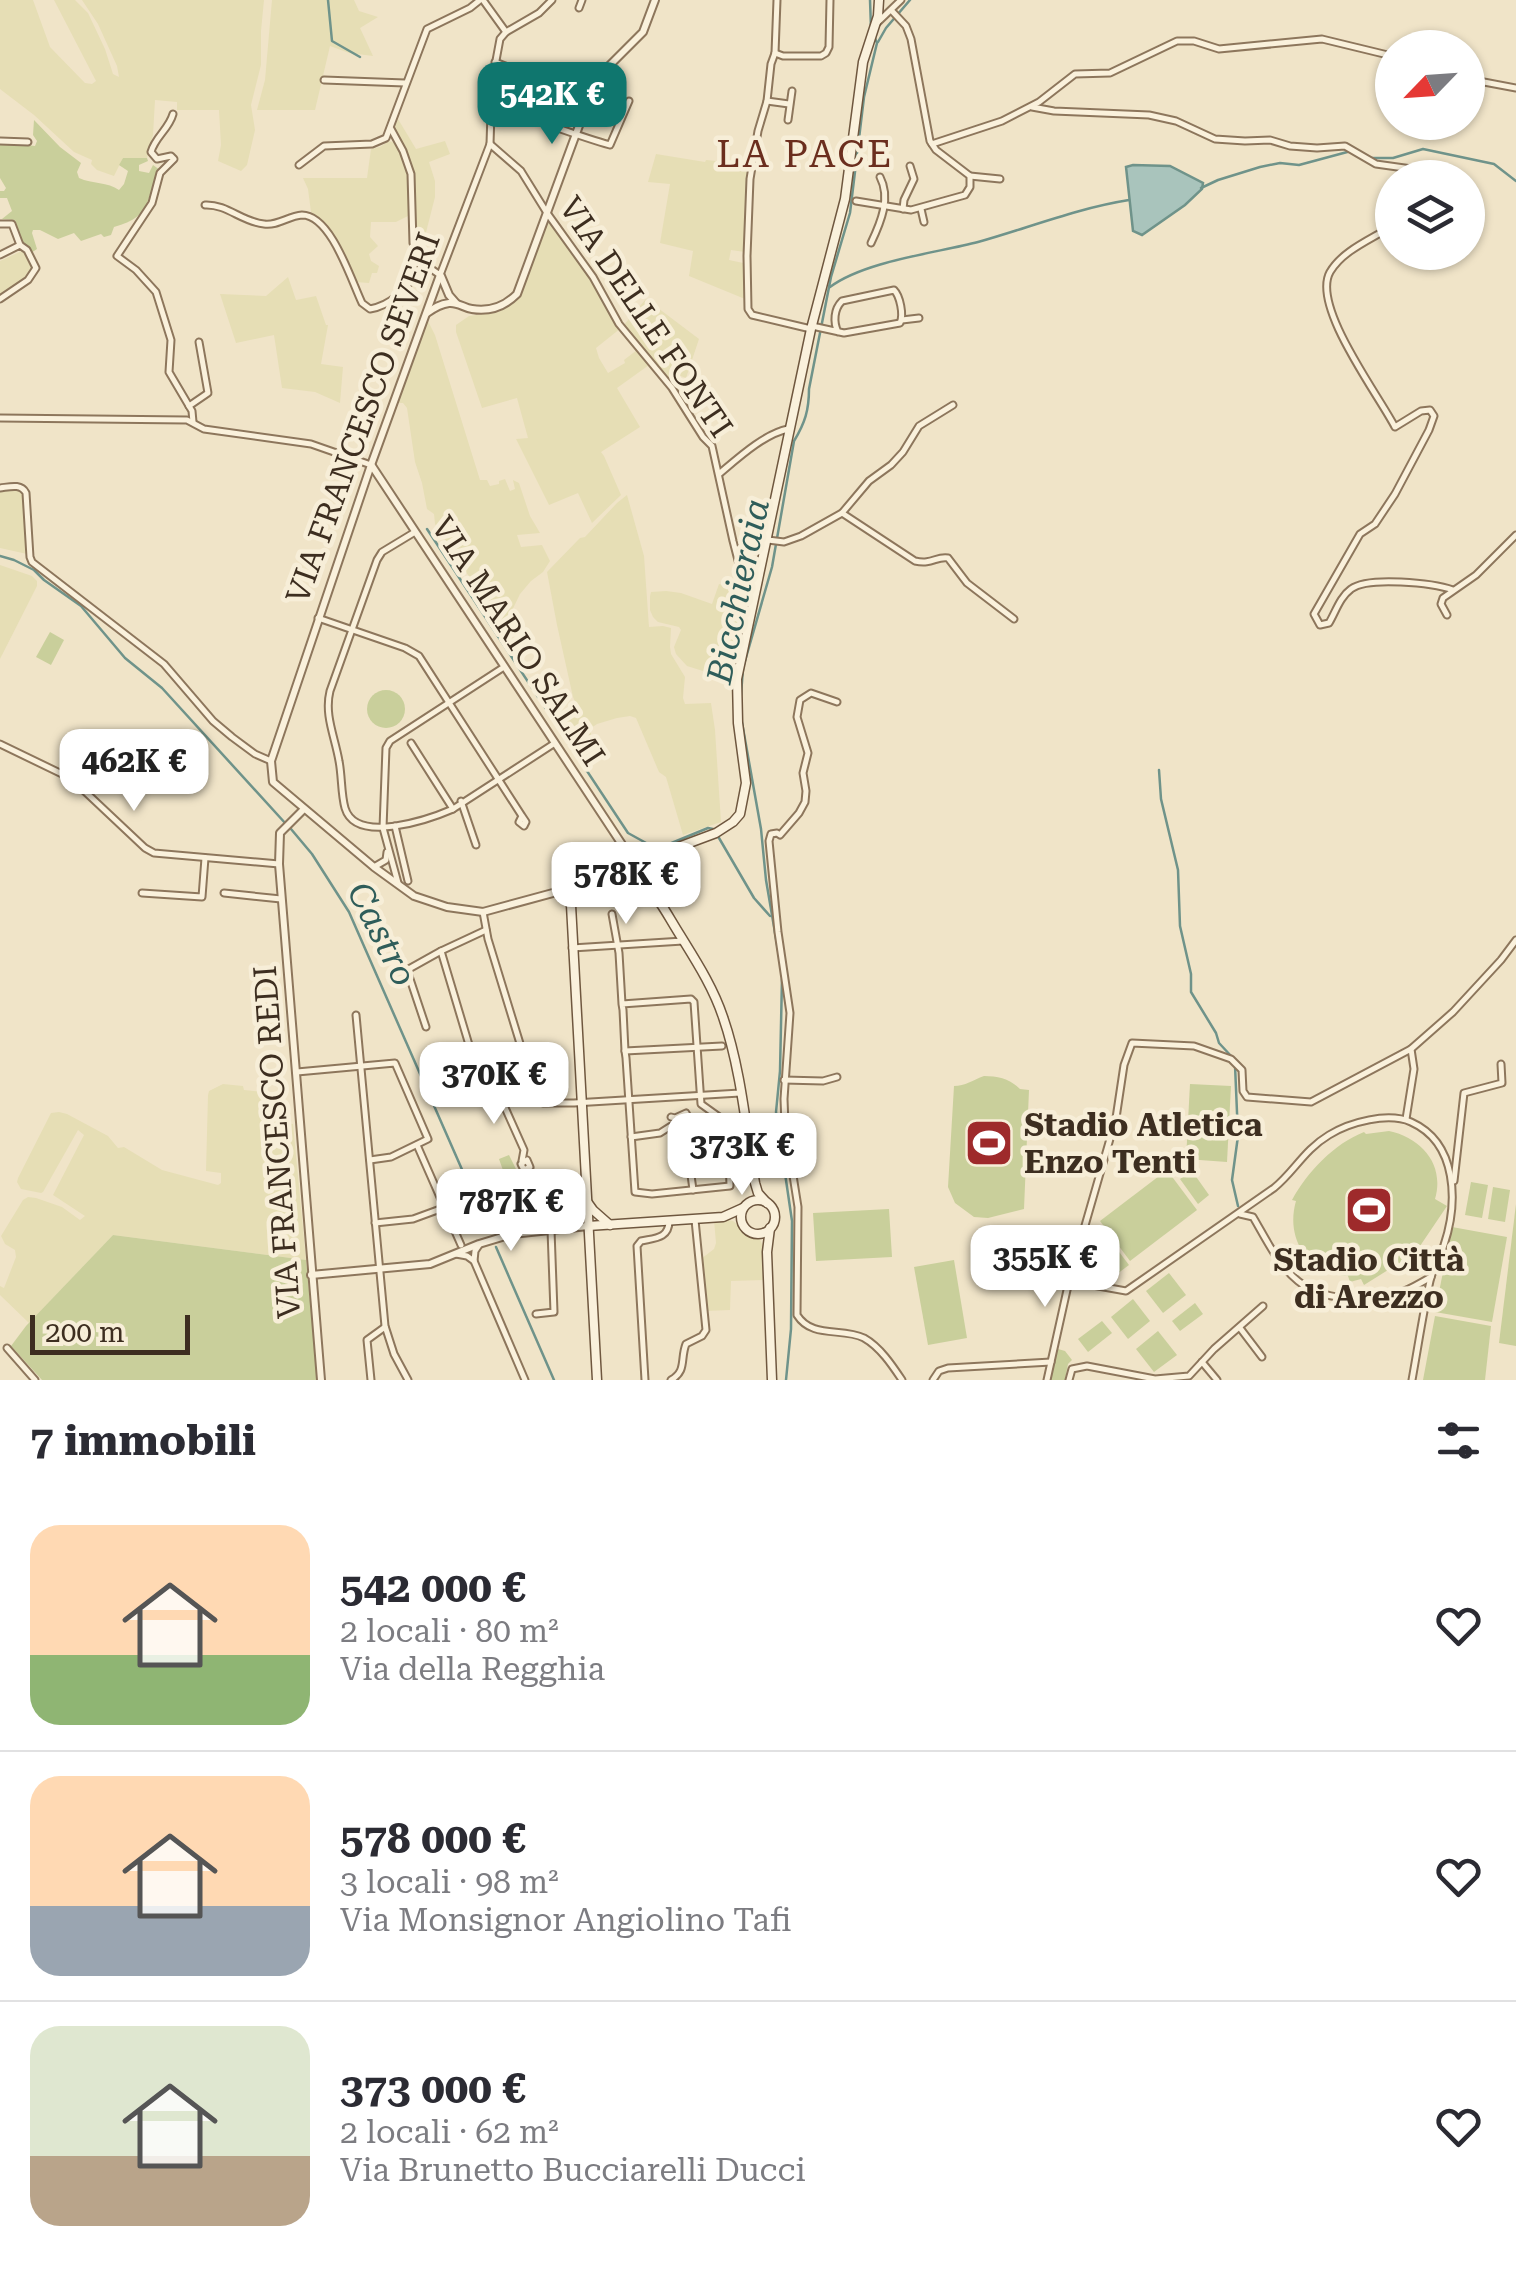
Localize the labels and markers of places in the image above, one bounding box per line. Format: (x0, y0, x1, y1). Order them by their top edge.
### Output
pin: 542K € (471, 62, 633, 147)
pin: 462K € (53, 729, 215, 814)
pin: 578K € (545, 842, 707, 927)
pin: 370K € (413, 1042, 575, 1127)
place label: Stadio Atletica Enzo Tenti (1024, 1106, 1263, 1181)
pin: 373K € (661, 1113, 823, 1198)
sports icon: Stadio Atletica Enzo Tenti (963, 1117, 1015, 1169)
pin: 787K € (430, 1169, 592, 1254)
sports icon: Stadio Città di Arezzo (1343, 1184, 1395, 1236)
pin: 355K € (964, 1225, 1126, 1310)
place label: Stadio Città di Arezzo (1273, 1241, 1465, 1316)

